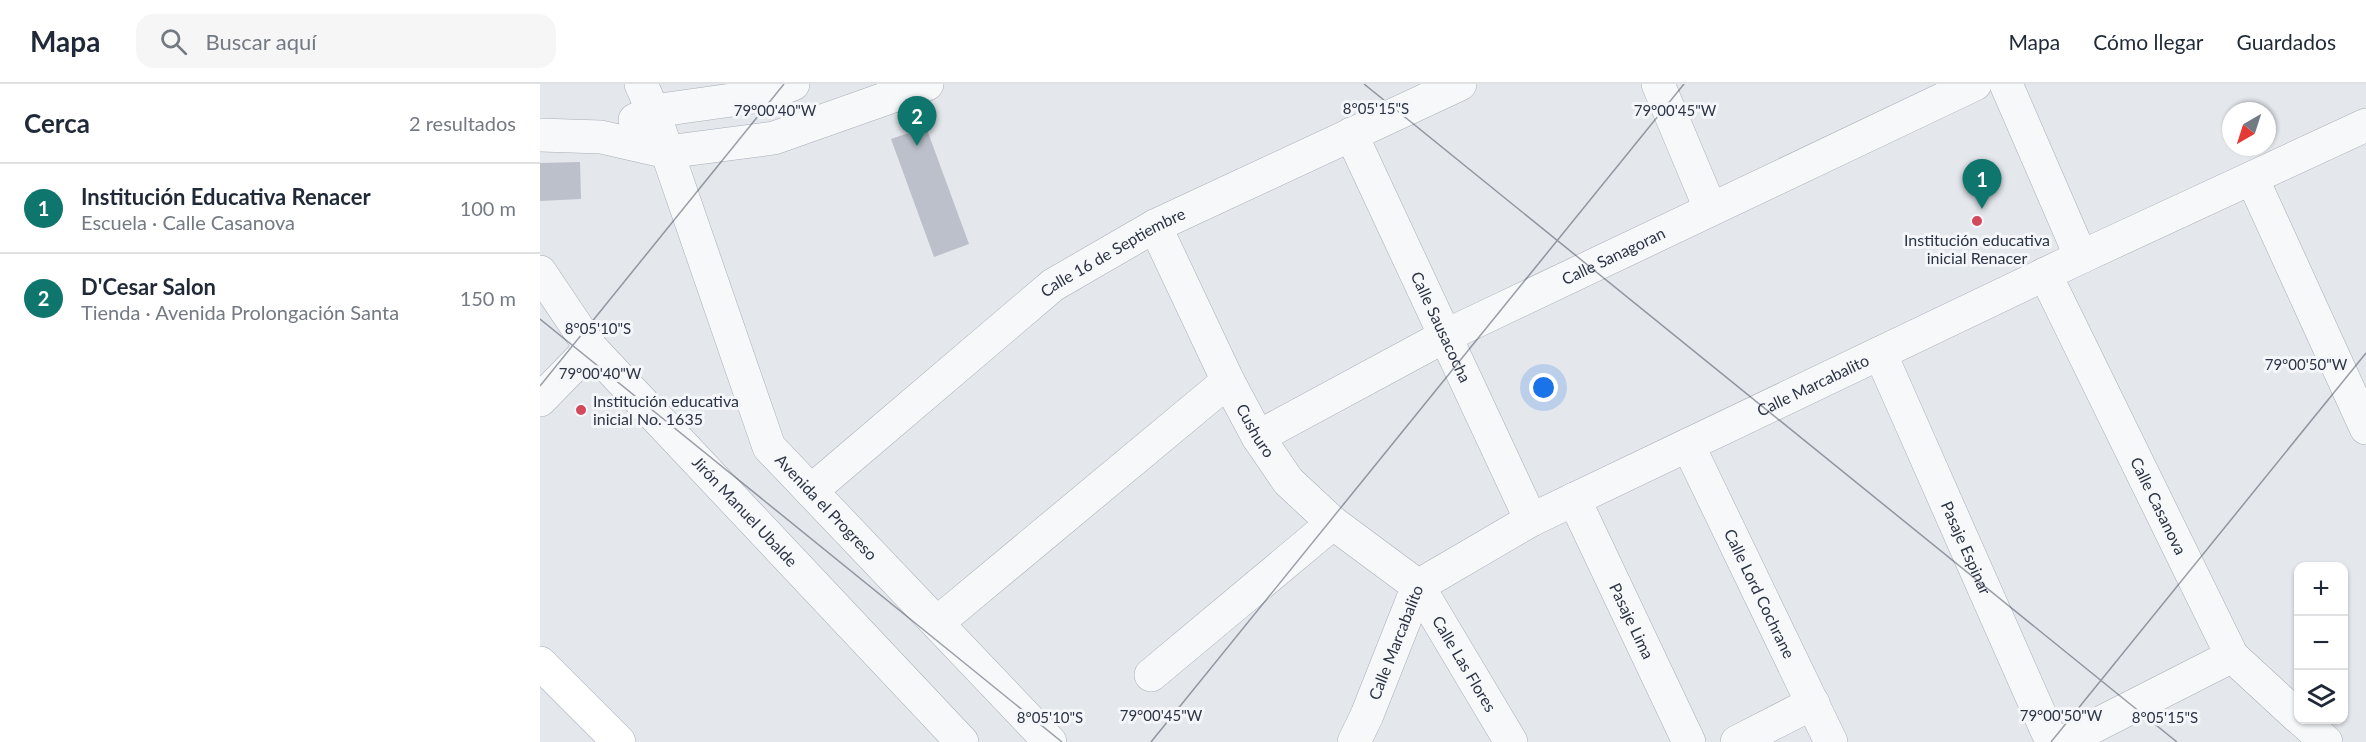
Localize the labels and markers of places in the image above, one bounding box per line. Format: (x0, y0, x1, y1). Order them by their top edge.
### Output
pin: 2 (898, 97, 937, 146)
pin: 1 (1962, 160, 2002, 209)
marker: Institución educativa inicial Renacer (1970, 214, 1984, 228)
place label: Institución educativa inicial Renacer (1904, 230, 2050, 267)
place label: Institución educativa inicial No. 1635 (593, 391, 739, 428)
marker: Institución educativa inicial No. 1635 (574, 403, 588, 417)

